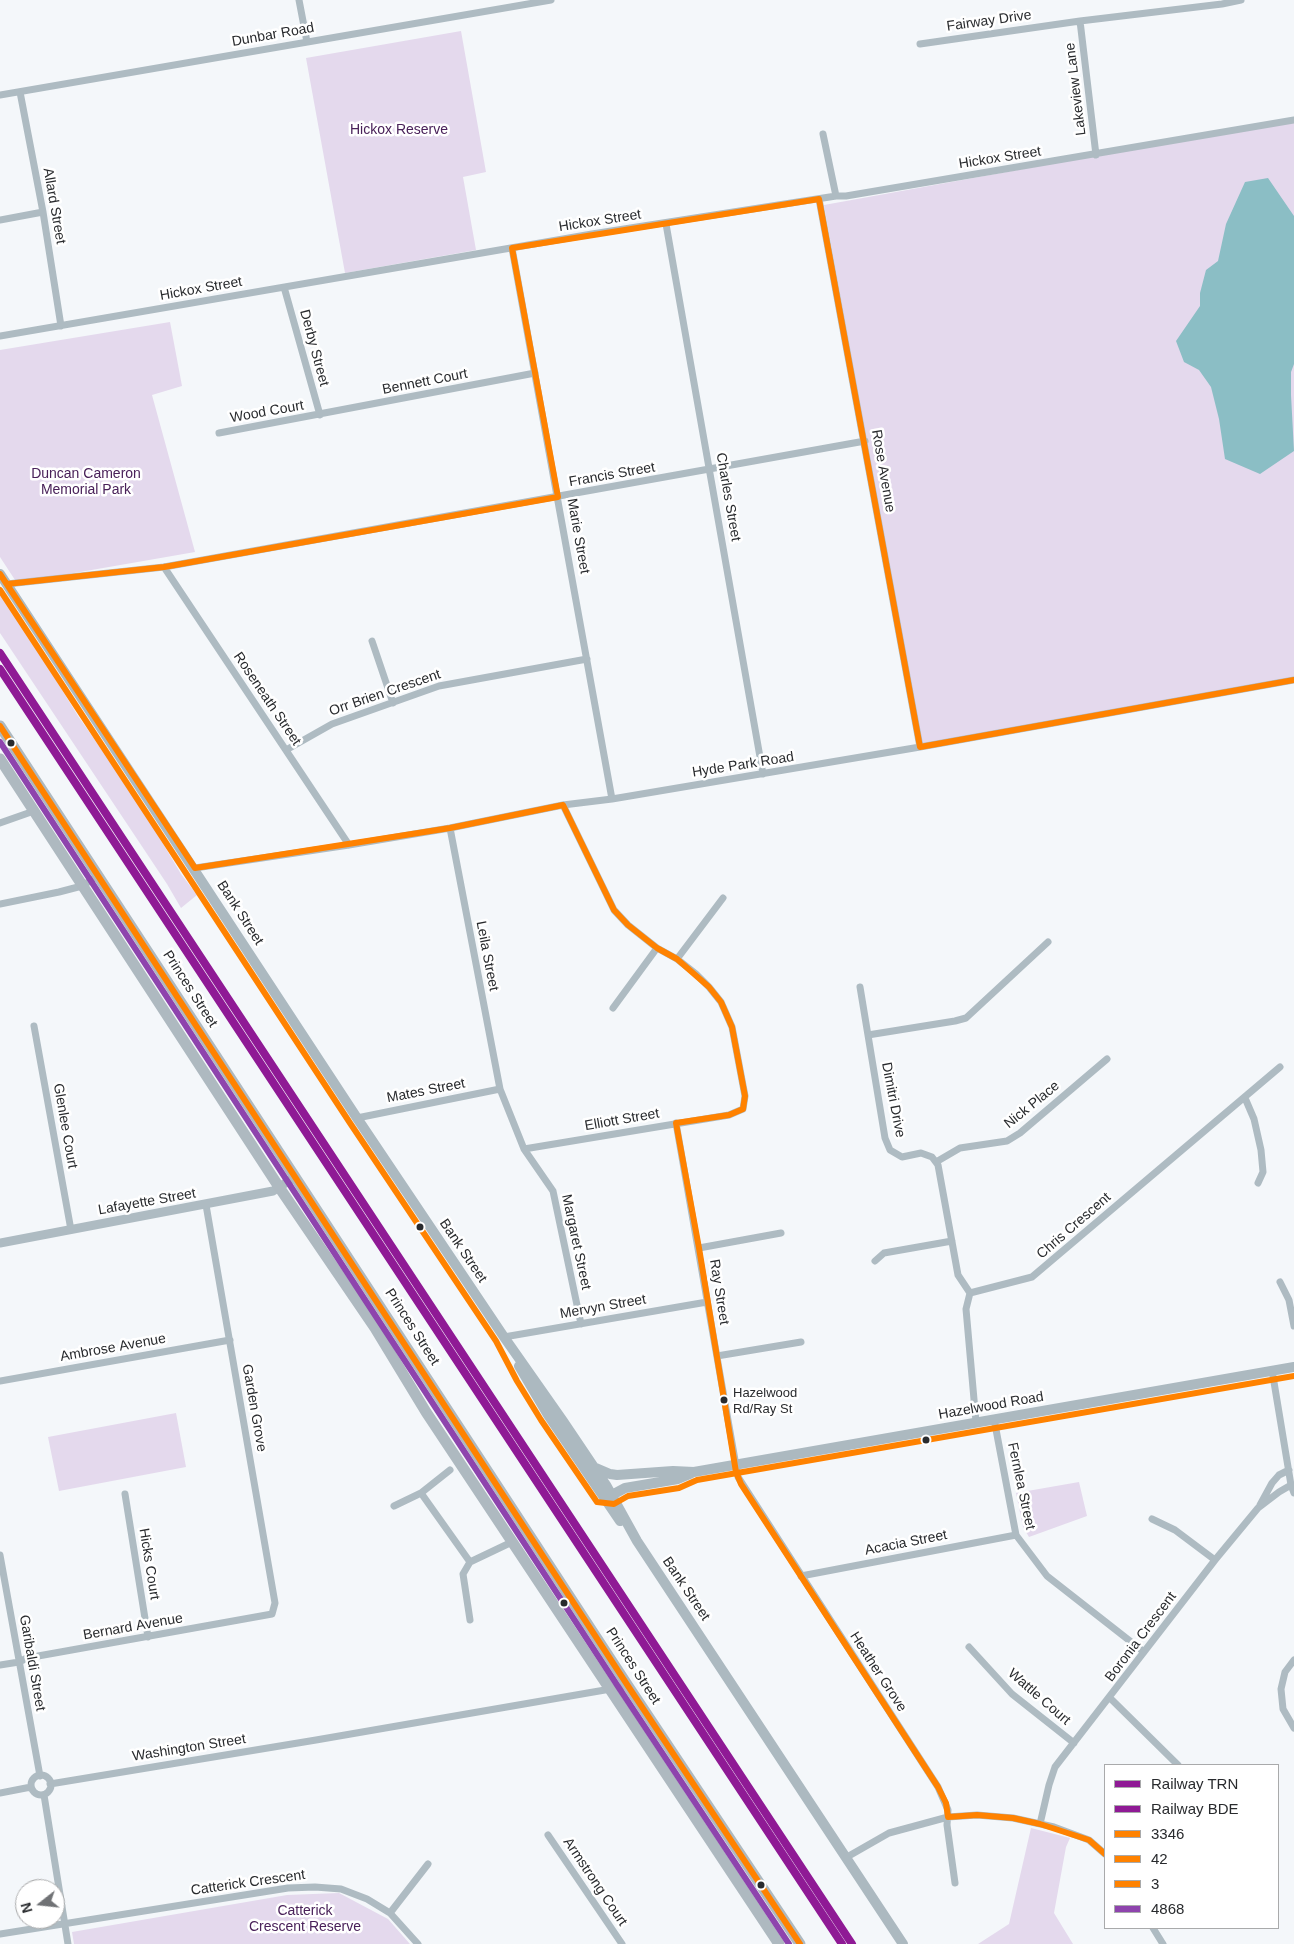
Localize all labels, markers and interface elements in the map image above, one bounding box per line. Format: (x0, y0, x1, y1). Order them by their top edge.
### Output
street label: Fairway Drive (945, 7, 1033, 35)
street label: Dunbar Road (231, 19, 315, 51)
street label: Lakeview Lane (1062, 42, 1090, 136)
park label: Hickox Reserve (350, 122, 448, 138)
street label: Hickox Street (958, 143, 1042, 173)
street label: Allard Street (39, 167, 69, 245)
street label: Hickox Street (558, 206, 642, 236)
street label: Hickox Street (159, 273, 243, 305)
street label: Derby Street (296, 308, 332, 388)
street label: Bennett Court (381, 366, 469, 398)
street label: Wood Court (229, 397, 305, 427)
street label: Rose Avenue (867, 428, 899, 514)
street label: Charles Street (712, 451, 744, 543)
street label: Francis Street (568, 459, 656, 491)
park label: Duncan Cameron Memorial Park (31, 466, 141, 498)
street label: Marie Street (563, 497, 593, 575)
street label: Roseneath Street (230, 649, 304, 749)
street label: Orr Brien Crescent (327, 666, 443, 720)
unlabelled marker (6, 738, 16, 748)
street label: Hyde Park Road (691, 749, 795, 781)
street label: Bank Street (213, 878, 267, 948)
street label: Leila Street (472, 920, 502, 992)
street label: Princes Street (159, 948, 221, 1030)
street label: Dimitri Drive (877, 1061, 909, 1139)
street label: Mates Street (385, 1075, 467, 1107)
street label: Nick Place (1001, 1078, 1063, 1132)
street label: Glenlee Court (49, 1082, 81, 1170)
street label: Elliott Street (583, 1105, 661, 1135)
street label: Lafayette Street (97, 1185, 197, 1219)
street label: Chris Crescent (1034, 1189, 1114, 1263)
street label: Margaret Street (558, 1193, 594, 1291)
street label: Bank Street (436, 1216, 490, 1286)
unlabelled marker (415, 1222, 425, 1232)
street label: Ray Street (706, 1258, 732, 1326)
street label: Princes Street (381, 1286, 443, 1368)
street label: Mervyn Street (559, 1291, 647, 1323)
street label: Ambrose Avenue (59, 1330, 167, 1366)
street label: Garden Grove (238, 1363, 270, 1453)
place label: Hazelwood Rd/Ray St (733, 1385, 797, 1416)
street label: Hazelwood Road (937, 1388, 1045, 1424)
marker: Hazelwood Rd/Ray St (719, 1395, 729, 1405)
unlabelled marker (921, 1435, 931, 1445)
street label: Fernlea Street (1004, 1441, 1038, 1531)
street label: Hicks Court (135, 1527, 163, 1601)
street label: Acacia Street (864, 1527, 948, 1559)
street label: Bank Street (659, 1554, 713, 1624)
street label: Boronia Crescent (1102, 1589, 1180, 1685)
unlabelled marker (559, 1598, 569, 1608)
street label: Bernard Avenue (82, 1610, 184, 1644)
street label: Garibaldi Street (15, 1614, 49, 1712)
street label: Princes Street (602, 1625, 664, 1707)
street label: Heather Grove (846, 1629, 910, 1715)
street label: Wattle Court (1004, 1665, 1074, 1729)
street label: Washington Street (131, 1731, 247, 1765)
legend (1104, 1764, 1279, 1929)
text: Railway TRN (1151, 1775, 1238, 1792)
text: Railway BDE (1151, 1800, 1239, 1817)
text: 3346 (1151, 1825, 1184, 1842)
street label: Armstrong Court (559, 1835, 631, 1929)
text: 42 (1151, 1850, 1168, 1867)
street label: Catterick Crescent (190, 1867, 306, 1899)
text: 3 (1151, 1875, 1159, 1892)
north arrow (15, 1879, 65, 1929)
unlabelled marker (756, 1880, 766, 1890)
text: 4868 (1151, 1900, 1184, 1917)
text: N (17, 1901, 36, 1915)
park label: Catterick Crescent Reserve (249, 1903, 361, 1935)

